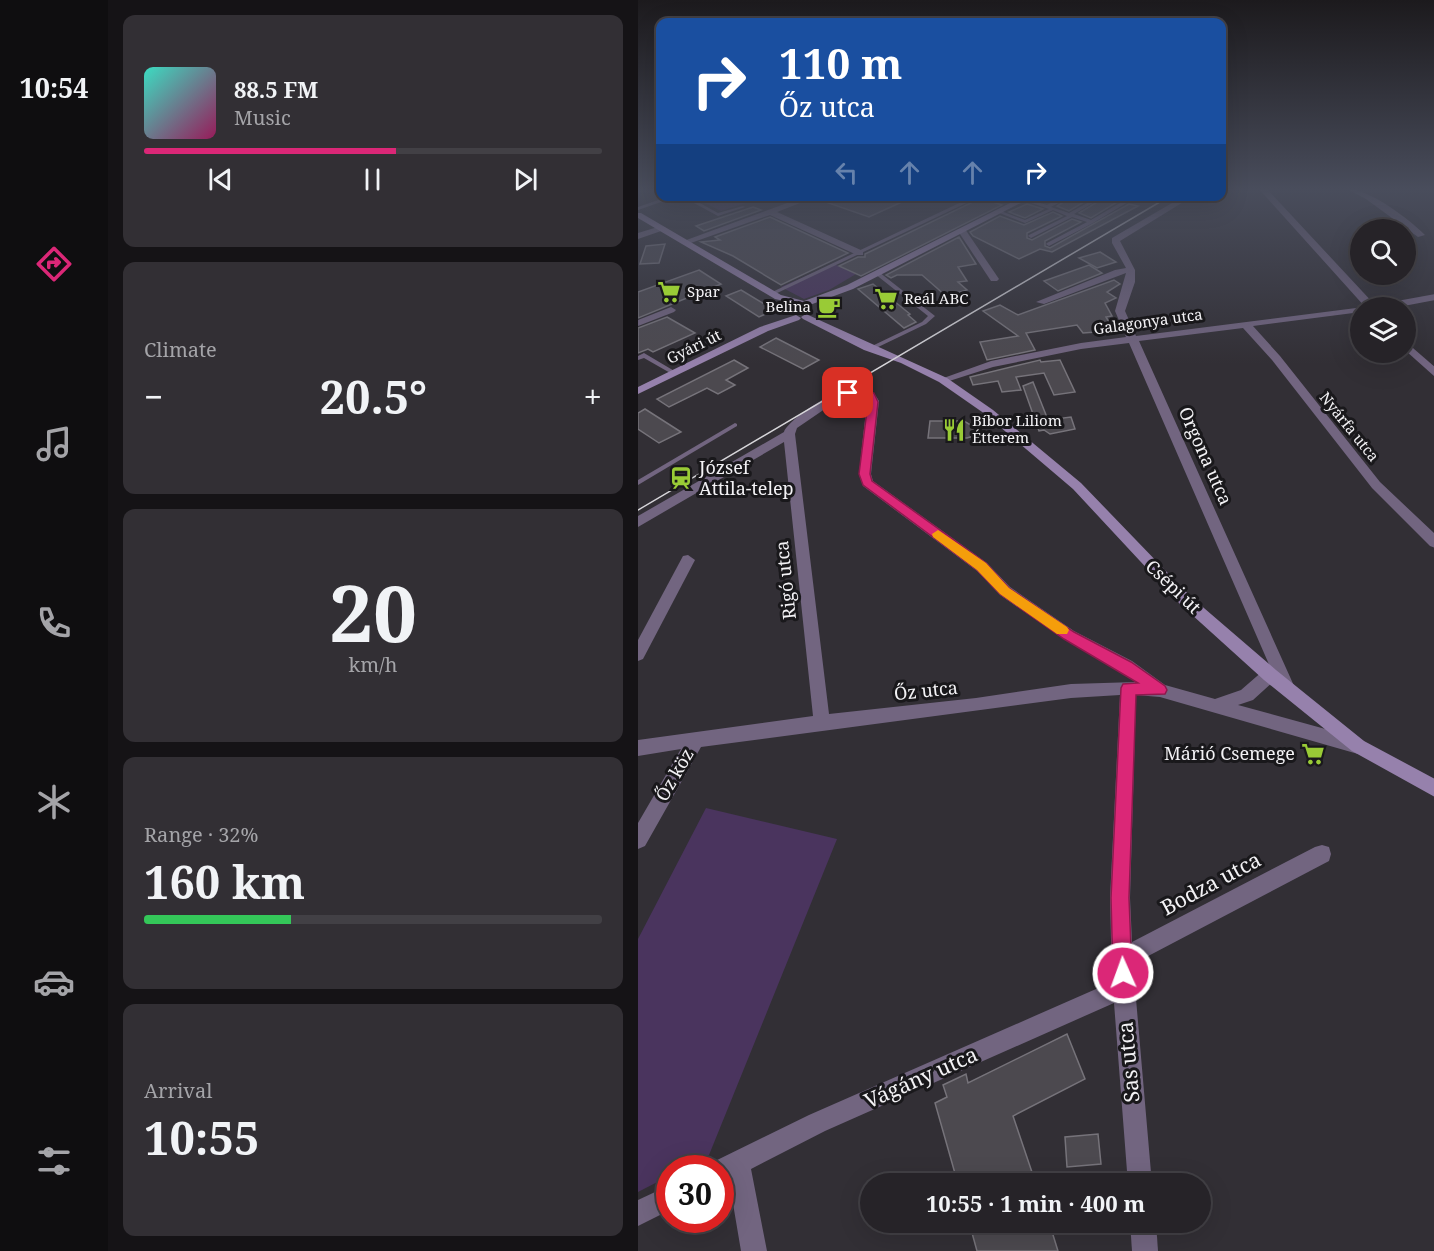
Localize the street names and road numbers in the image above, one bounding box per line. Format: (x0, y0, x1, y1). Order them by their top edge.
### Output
street label: Galagonya utca (1092, 303, 1204, 339)
street label: Gyári út (663, 324, 724, 368)
street label: Nyárfa utca (1316, 387, 1384, 465)
street label: Orgona utca (1174, 403, 1238, 508)
street label: Rigó utca (769, 540, 801, 621)
street label: Csépi út (1141, 554, 1207, 619)
street label: Őz utca (893, 675, 959, 705)
street label: Őz köz (649, 744, 699, 805)
street label: Bodza utca (1156, 845, 1266, 921)
street label: Sas utca (1111, 1020, 1145, 1104)
street label: Vágány utca (860, 1040, 982, 1115)

